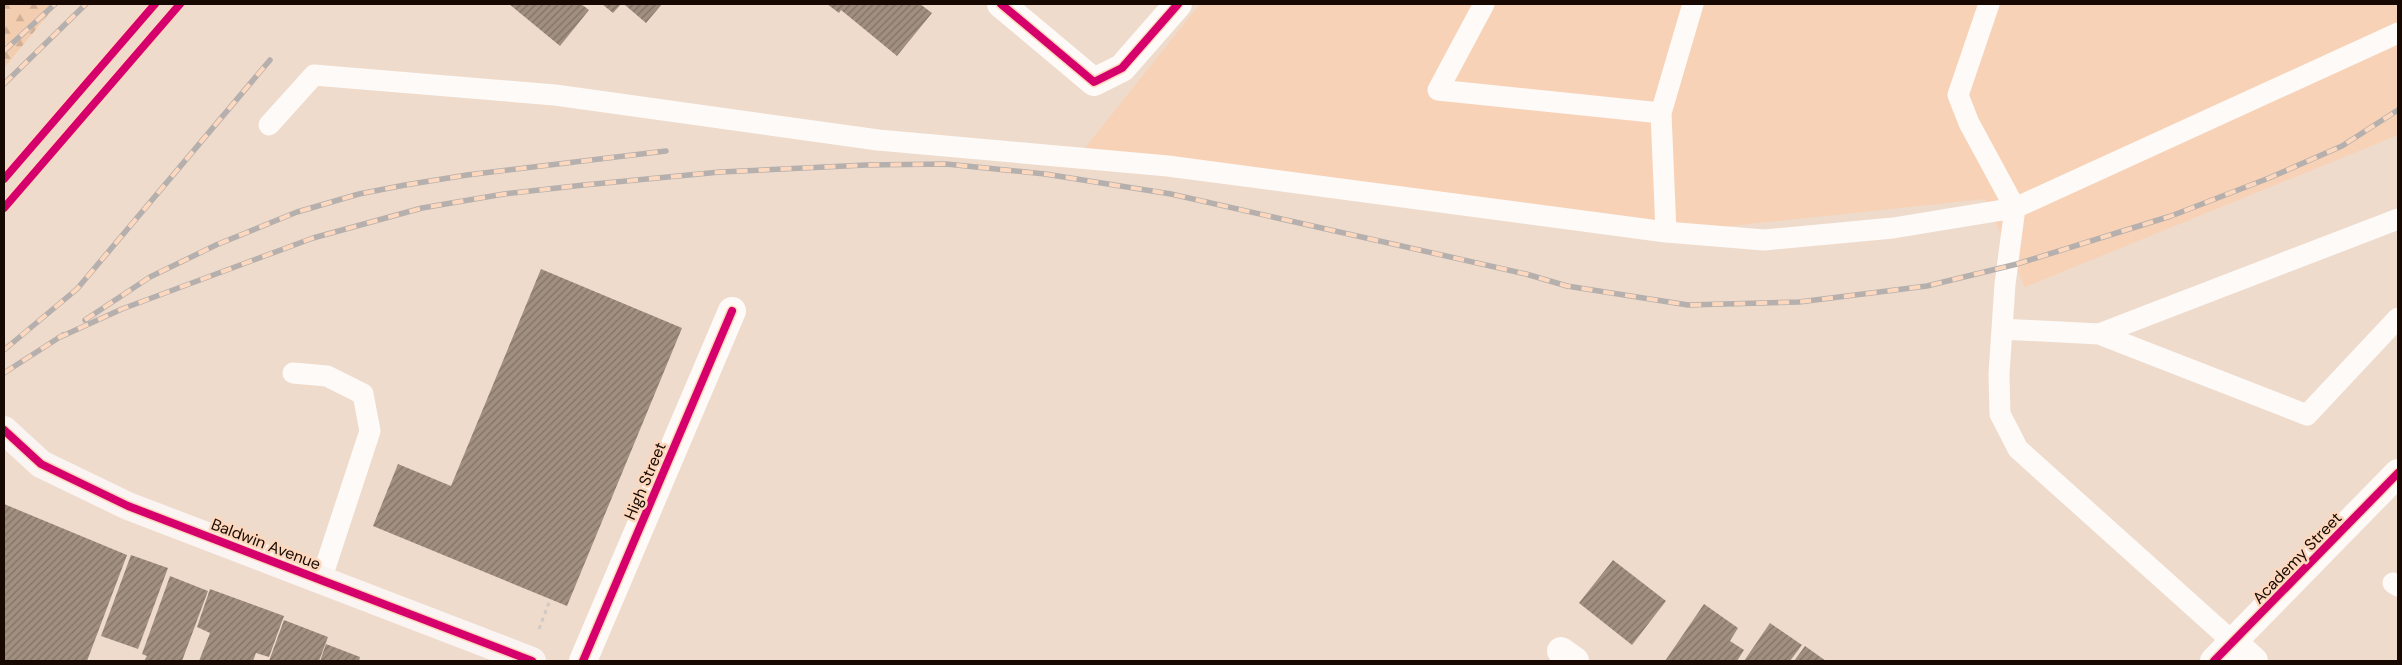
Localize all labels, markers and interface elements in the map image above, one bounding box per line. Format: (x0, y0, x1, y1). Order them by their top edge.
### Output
street label: High Street (619, 439, 671, 523)
street label: Academy Street (2248, 508, 2346, 608)
street label: Baldwin Avenue (208, 513, 324, 575)

